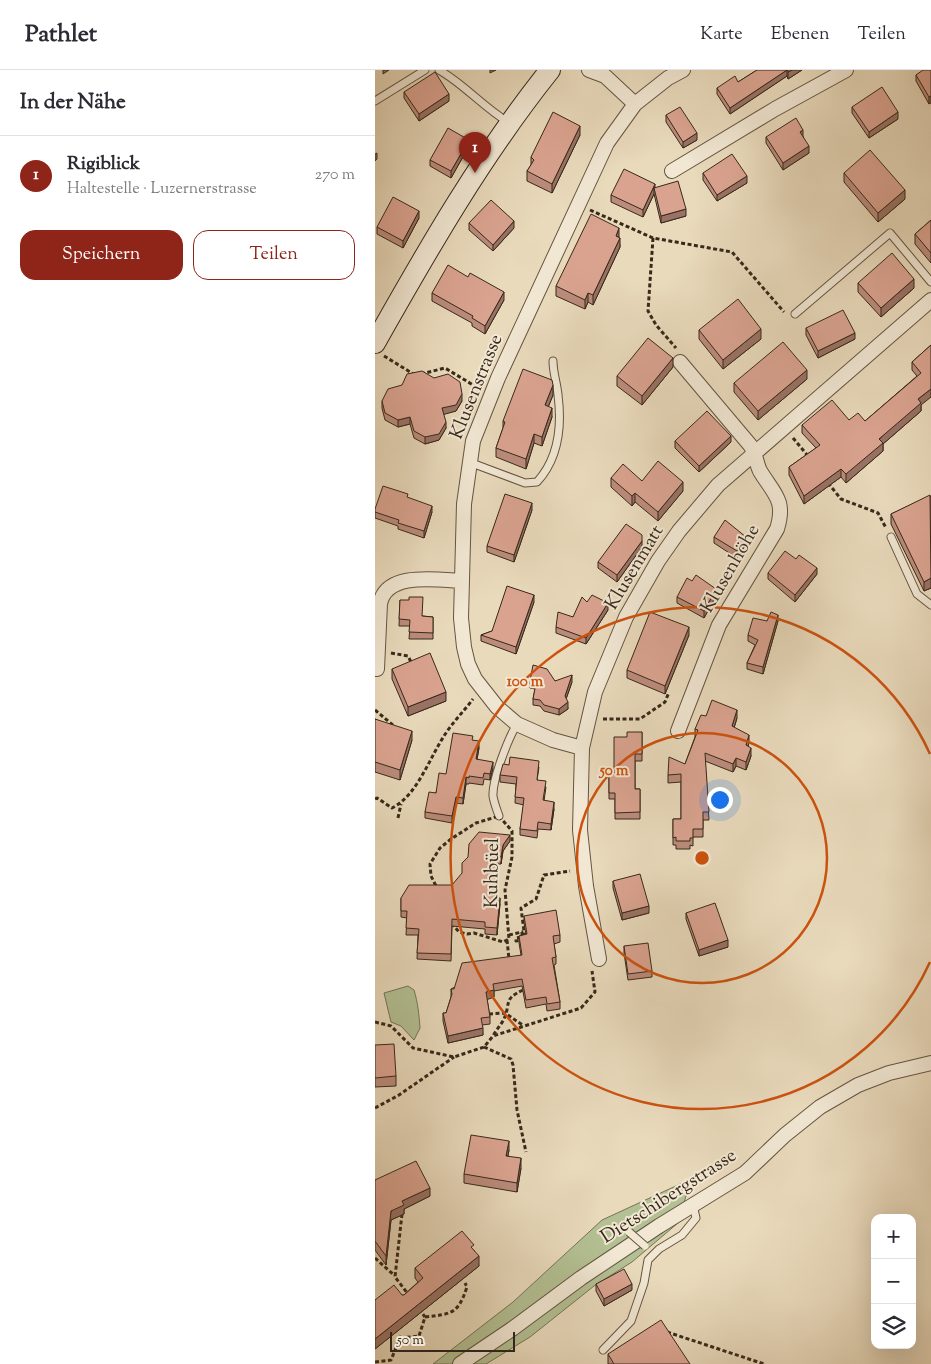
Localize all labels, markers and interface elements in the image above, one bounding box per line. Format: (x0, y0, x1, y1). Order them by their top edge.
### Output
text: Pathlet (25, 18, 97, 52)
text: Karte (700, 22, 743, 48)
text: Ebenen (771, 22, 830, 48)
text: Teilen (858, 22, 906, 48)
text: In der Nähe (20, 88, 126, 118)
pin: 1 (459, 132, 491, 173)
text: Rigiblick (67, 151, 140, 178)
text: 1 (33, 164, 39, 187)
text: 270 m (315, 164, 355, 187)
text: Haltestelle · Luzernerstrasse (67, 178, 257, 201)
button: Speichern (20, 230, 183, 280)
button: Teilen (193, 230, 355, 280)
street label: Klusenstrasse (444, 330, 510, 444)
street label: Klusenmatt (599, 520, 671, 616)
street label: Klusenhöhe (695, 520, 767, 618)
text: 100 m (507, 672, 544, 693)
text: 50 m (599, 761, 629, 782)
your location (707, 787, 733, 813)
street label: Kuhbüel (479, 838, 507, 908)
centre of rings (693, 849, 711, 867)
street label: Dietschibergstrasse (596, 1143, 742, 1251)
map controls (871, 1214, 916, 1349)
button: + (871, 1214, 916, 1259)
button: − (871, 1259, 916, 1304)
button: layers (871, 1304, 916, 1349)
scale bar (390, 1329, 515, 1352)
text: 50 m (397, 1331, 424, 1351)

